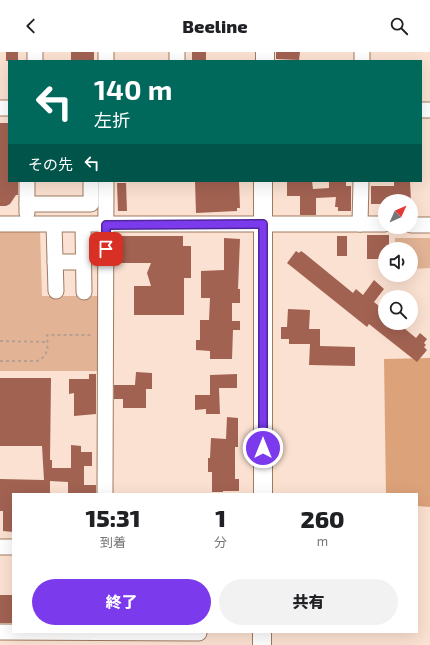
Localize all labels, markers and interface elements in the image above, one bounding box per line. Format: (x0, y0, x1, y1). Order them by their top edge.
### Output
icon: back (20, 15, 42, 37)
text: Beeline (182, 15, 248, 37)
icon: search (388, 15, 410, 37)
text: 140 m (94, 72, 172, 106)
icon: left (28, 76, 80, 128)
text: 左折 (94, 109, 130, 131)
icon: left (81, 152, 103, 174)
text: その先 (28, 155, 73, 173)
north arrow (378, 194, 418, 234)
map controls (378, 194, 418, 330)
pin (89, 232, 123, 266)
icon: arrive (95, 238, 117, 260)
button: sound (378, 242, 418, 282)
button: search (378, 290, 418, 330)
position arrow (242, 427, 284, 469)
text: 15:31 (85, 503, 141, 532)
text: 1 (215, 503, 226, 532)
text: 260 (300, 504, 345, 533)
text: m (317, 533, 328, 549)
text: 到着 (100, 534, 126, 550)
text: 分 (214, 534, 227, 550)
button: 終了 (32, 579, 211, 625)
button: 共有 (219, 579, 398, 625)

